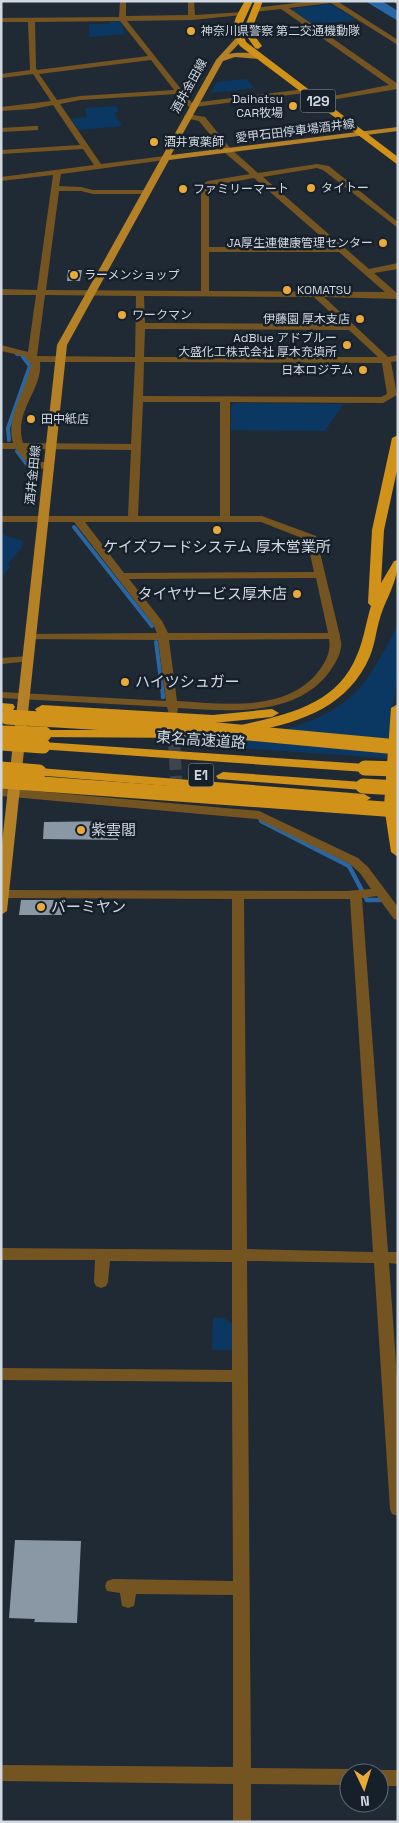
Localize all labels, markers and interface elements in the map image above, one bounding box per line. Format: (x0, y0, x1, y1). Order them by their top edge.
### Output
place label: 神奈川県警察 第二交通機動隊 (201, 23, 360, 39)
marker: 神奈川県警察 第二交通機動隊 (185, 25, 197, 37)
street label: 酒井金田線 (167, 56, 211, 116)
road number: 129 (300, 90, 336, 112)
place label: Daihatsu CAR牧場 (232, 91, 283, 121)
marker: Daihatsu CAR牧場 (287, 100, 299, 112)
street label: 愛甲石田停車場酒井線 (234, 116, 356, 146)
place label: 酒井寅薬師 (164, 134, 224, 150)
marker: 酒井寅薬師 (148, 136, 160, 148)
place label: タイトー (321, 180, 369, 196)
place label: ファミリーマート (193, 181, 289, 197)
marker: タイトー (305, 182, 317, 194)
marker: ファミリーマート (177, 183, 189, 195)
place label: JA厚生連健康管理センター (227, 235, 373, 251)
marker: JA厚生連健康管理センター (377, 237, 389, 249)
place label: ラーメンショップ (84, 267, 180, 283)
marker: ラーメンショップ (68, 269, 80, 281)
place label: KOMATSU (297, 282, 351, 298)
marker: KOMATSU (281, 284, 293, 296)
place label: ワークマン (132, 307, 192, 323)
marker: ワークマン (116, 309, 128, 321)
place label: 伊藤園 厚木支店 (263, 311, 350, 327)
marker: 伊藤園 厚木支店 (354, 313, 366, 325)
place label: AdBlue アドブルー 大盛化工株式会社 厚木充填所 (178, 330, 337, 360)
marker: AdBlue アドブルー 大盛化工株式会社 厚木充填所 (341, 339, 353, 351)
place label: 日本ロジテム (281, 362, 353, 378)
marker: 日本ロジテム (357, 364, 369, 376)
place label: 田中紙店 (41, 411, 89, 427)
marker: 田中紙店 (25, 413, 37, 425)
street label: 酒井金田線 (22, 444, 44, 506)
marker: ケイズフードシステム 厚木営業所 (211, 524, 223, 536)
place label: ケイズフードシステム 厚木営業所 (103, 537, 331, 556)
place label: タイヤサービス厚木店 (137, 584, 287, 603)
marker: タイヤサービス厚木店 (291, 588, 303, 600)
place label: ハイツシュガー (135, 672, 240, 691)
marker: ハイツシュガー (119, 676, 131, 688)
street label: 東名高速道路 (155, 727, 247, 752)
road number: E1 (188, 764, 214, 786)
place label: 紫雲閣 (91, 820, 136, 839)
marker: 紫雲閣 (75, 824, 87, 836)
place label: バーミヤン (51, 897, 126, 916)
marker: バーミヤン (35, 901, 47, 913)
north arrow (339, 1763, 389, 1813)
text: N (360, 1792, 370, 1810)

